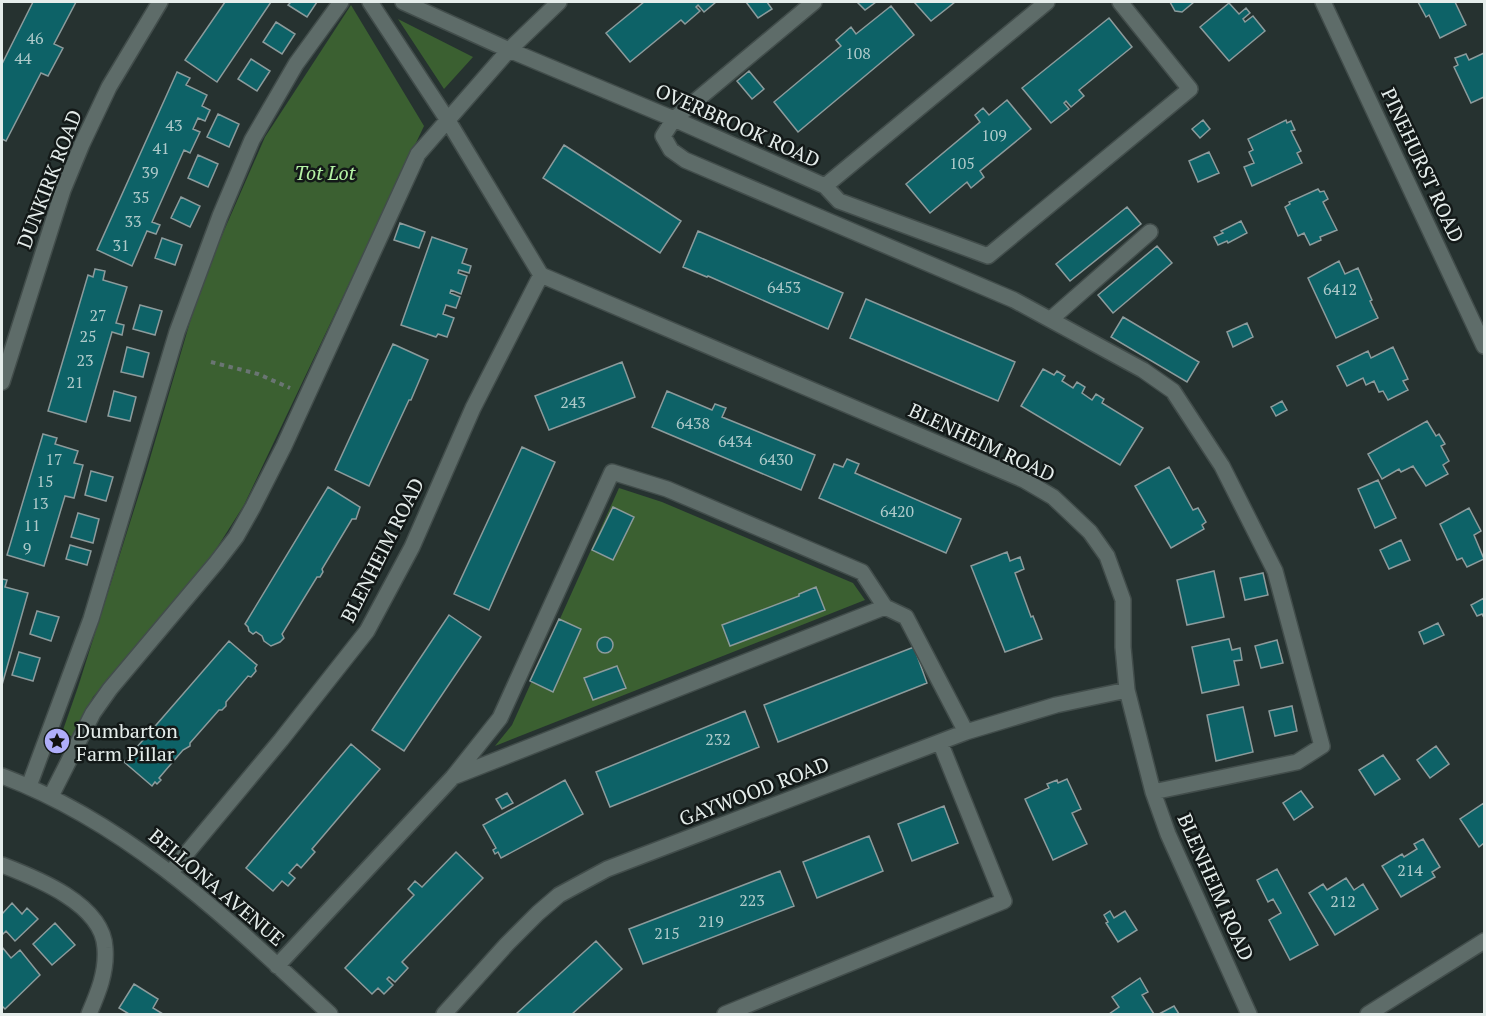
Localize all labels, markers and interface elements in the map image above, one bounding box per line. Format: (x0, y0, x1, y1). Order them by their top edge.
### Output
house number: 46 (26, 27, 44, 49)
house number: 108 (845, 42, 871, 64)
house number: 44 (14, 47, 32, 69)
street label: OVERBROOK ROAD (651, 77, 825, 173)
street label: PINEHURST ROAD (1375, 83, 1471, 247)
street label: DUNKIRK ROAD (10, 106, 88, 252)
house number: 43 (165, 114, 183, 136)
house number: 109 (981, 124, 1007, 146)
house number: 41 (152, 137, 170, 159)
house number: 105 (949, 152, 975, 174)
park label: Tot Lot (295, 159, 357, 186)
house number: 39 (141, 161, 159, 183)
house number: 35 (132, 186, 150, 208)
house number: 33 (124, 210, 142, 232)
house number: 31 (112, 234, 130, 256)
house number: 6453 (767, 276, 801, 298)
house number: 6412 (1323, 278, 1357, 300)
house number: 27 (89, 304, 107, 326)
house number: 25 (79, 325, 97, 347)
house number: 23 (76, 349, 94, 371)
house number: 21 (66, 371, 84, 393)
house number: 243 (560, 391, 586, 413)
street label: BLENHEIM ROAD (904, 396, 1060, 488)
house number: 6438 (676, 412, 710, 434)
house number: 6434 (718, 430, 753, 452)
house number: 17 (45, 448, 63, 470)
house number: 6430 (759, 448, 793, 470)
house number: 15 (36, 470, 54, 492)
street label: BLENHEIM ROAD (334, 473, 430, 627)
house number: 13 (31, 492, 49, 514)
house number: 6420 (880, 500, 914, 522)
house number: 11 (23, 514, 41, 536)
house number: 9 (23, 537, 31, 559)
place label: Dumbarton Farm Pillar (76, 717, 178, 767)
place icon: Dumbarton Farm Pillar (42, 726, 72, 756)
house number: 232 (705, 728, 731, 750)
street label: GAYWOOD ROAD (675, 750, 833, 832)
street label: BLENHEIM ROAD (1171, 809, 1261, 965)
street label: BELLONA AVENUE (143, 822, 291, 952)
house number: 214 (1397, 859, 1423, 881)
house number: 223 (739, 889, 765, 911)
house number: 212 (1330, 890, 1356, 912)
house number: 219 (698, 910, 724, 932)
house number: 215 (654, 922, 680, 944)

